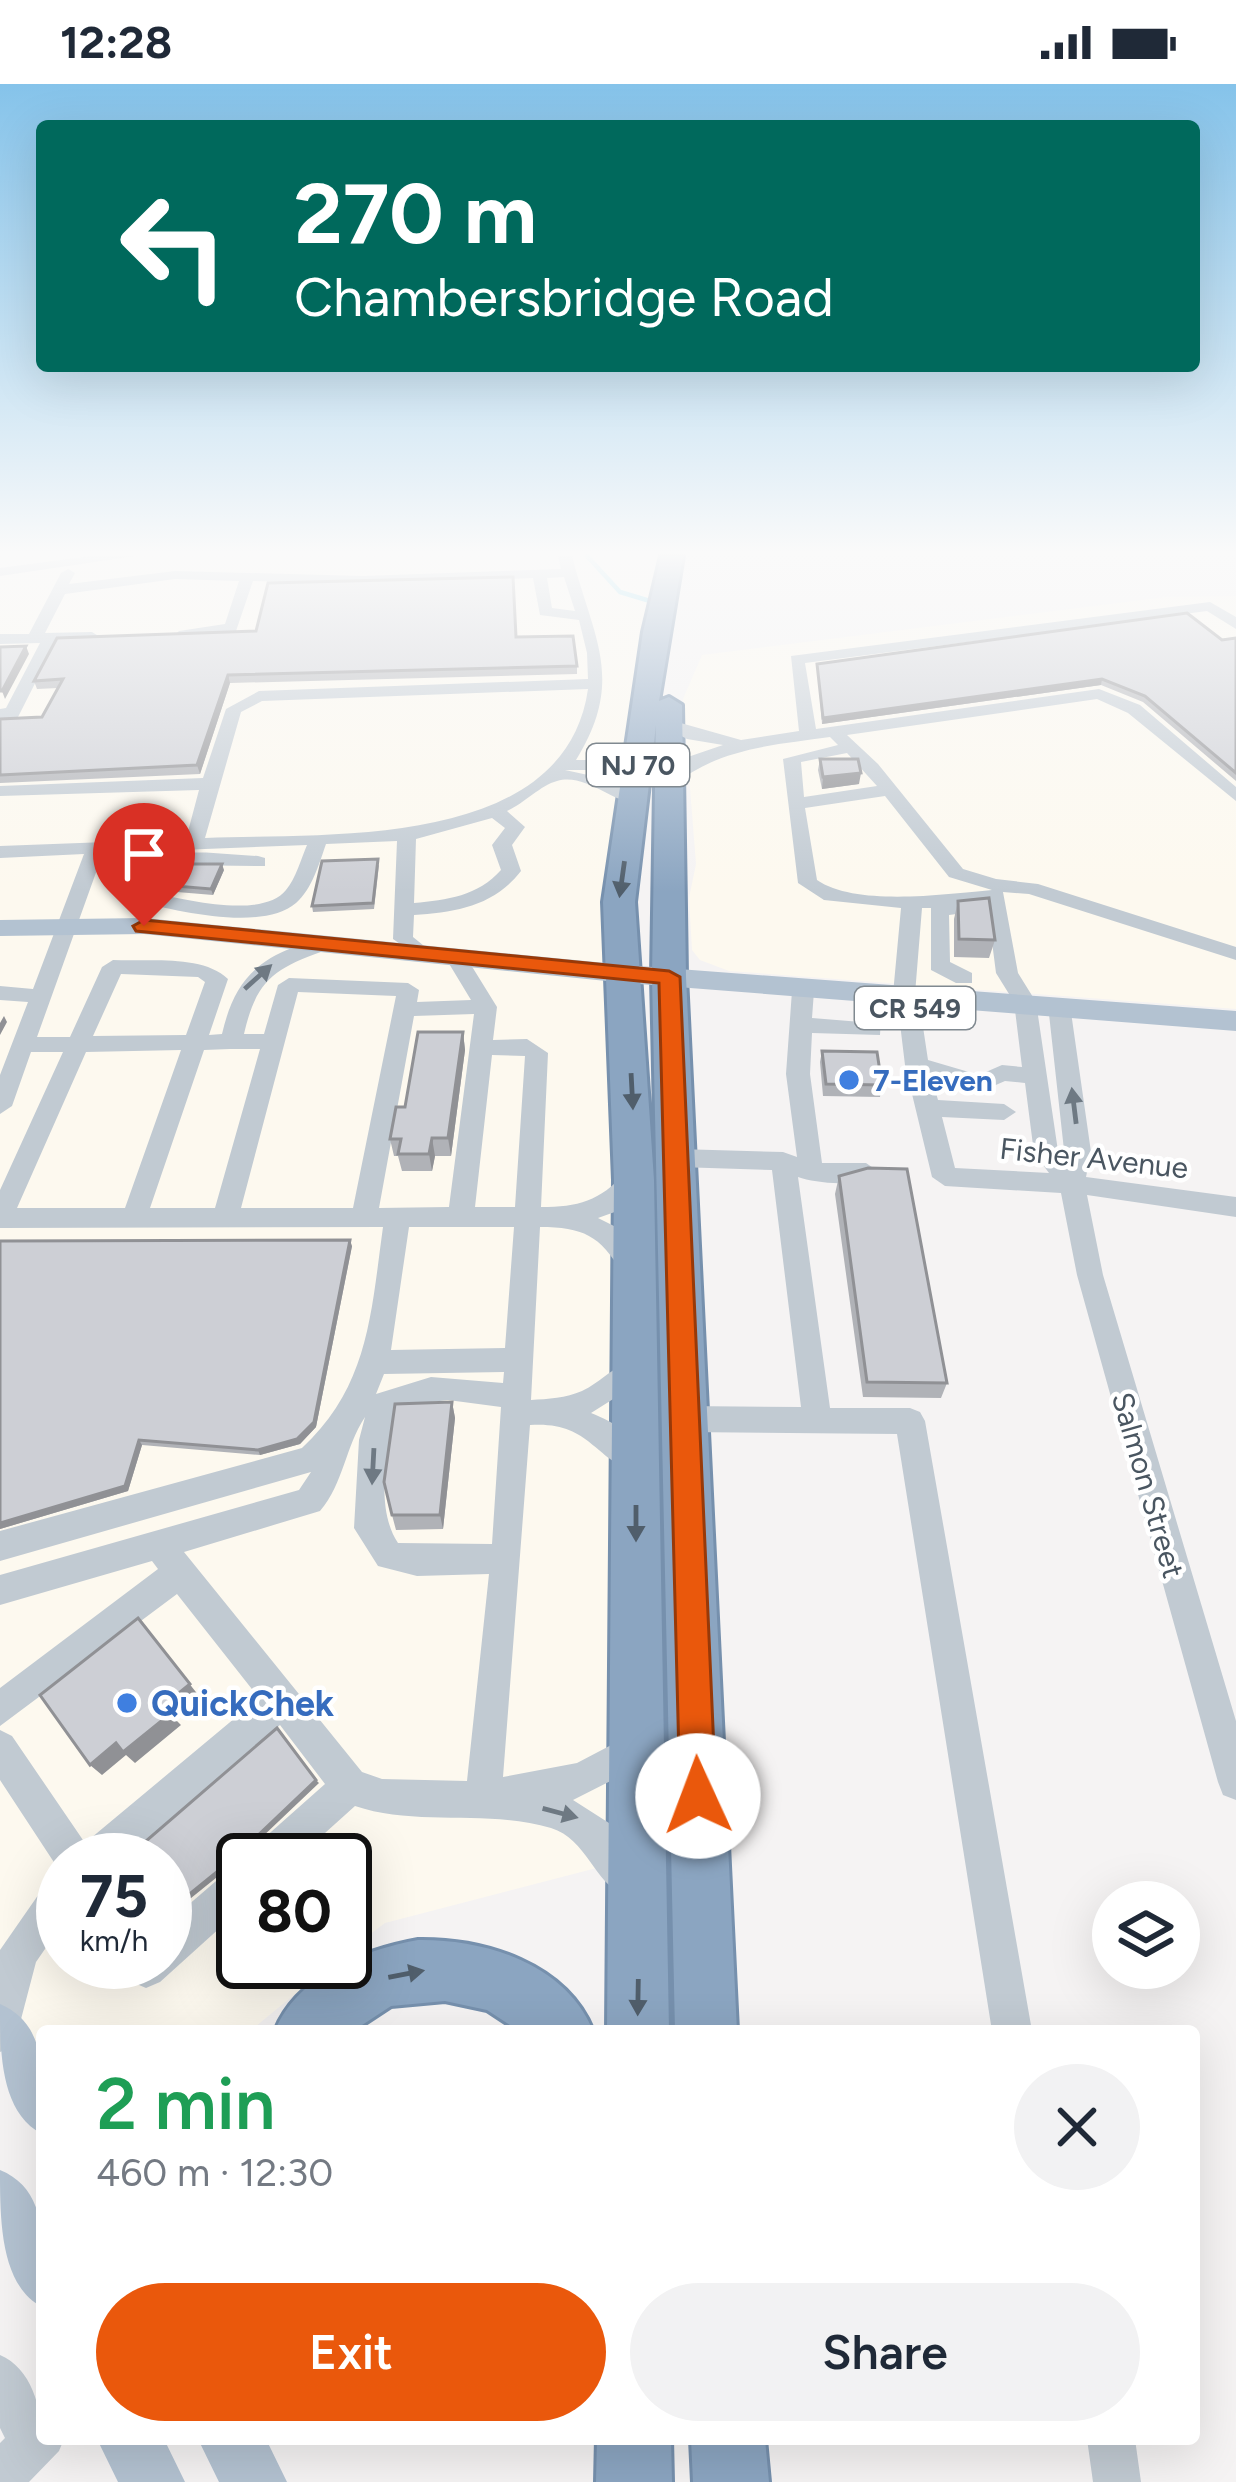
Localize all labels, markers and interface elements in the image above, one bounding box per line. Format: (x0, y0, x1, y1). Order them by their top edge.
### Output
text: 12:28 (60, 15, 172, 69)
text: 270 m (294, 163, 537, 264)
icon: left (96, 168, 252, 324)
text: Chambersbridge Road (294, 265, 834, 330)
road number: NJ 70 (587, 744, 689, 786)
pin (93, 803, 195, 926)
icon: arrive (111, 821, 177, 887)
one-way arrow (612, 861, 631, 898)
one-way arrow (243, 964, 272, 991)
road number: CR 549 (855, 987, 975, 1029)
place label: 7-Eleven (873, 1062, 993, 1099)
marker: 7-Eleven (836, 1067, 862, 1093)
one-way arrow (623, 1073, 642, 1111)
one-way arrow (1064, 1087, 1083, 1124)
street label: Fisher Avenue (998, 1130, 1190, 1186)
street label: Salmon Street (1104, 1388, 1192, 1582)
one-way arrow (363, 1448, 382, 1486)
one-way arrow (626, 1505, 646, 1543)
place label: QuickChek (151, 1682, 335, 1725)
marker: QuickChek (114, 1690, 140, 1716)
position arrow (635, 1733, 761, 1859)
one-way arrow (542, 1804, 579, 1823)
speed limit sign: 80 (216, 1833, 372, 1989)
text: 75 (80, 1860, 148, 1932)
map controls (1092, 1881, 1200, 1989)
button: layers (1092, 1881, 1200, 1989)
text: km/h (80, 1922, 148, 1959)
one-way arrow (387, 1964, 425, 1983)
one-way arrow (628, 1979, 648, 2017)
text: 2 min (96, 2061, 275, 2147)
button: close (1014, 2064, 1140, 2190)
text: 460 m · 12:30 (96, 2149, 333, 2196)
button: Exit (96, 2283, 606, 2421)
button: Share (630, 2283, 1140, 2421)

